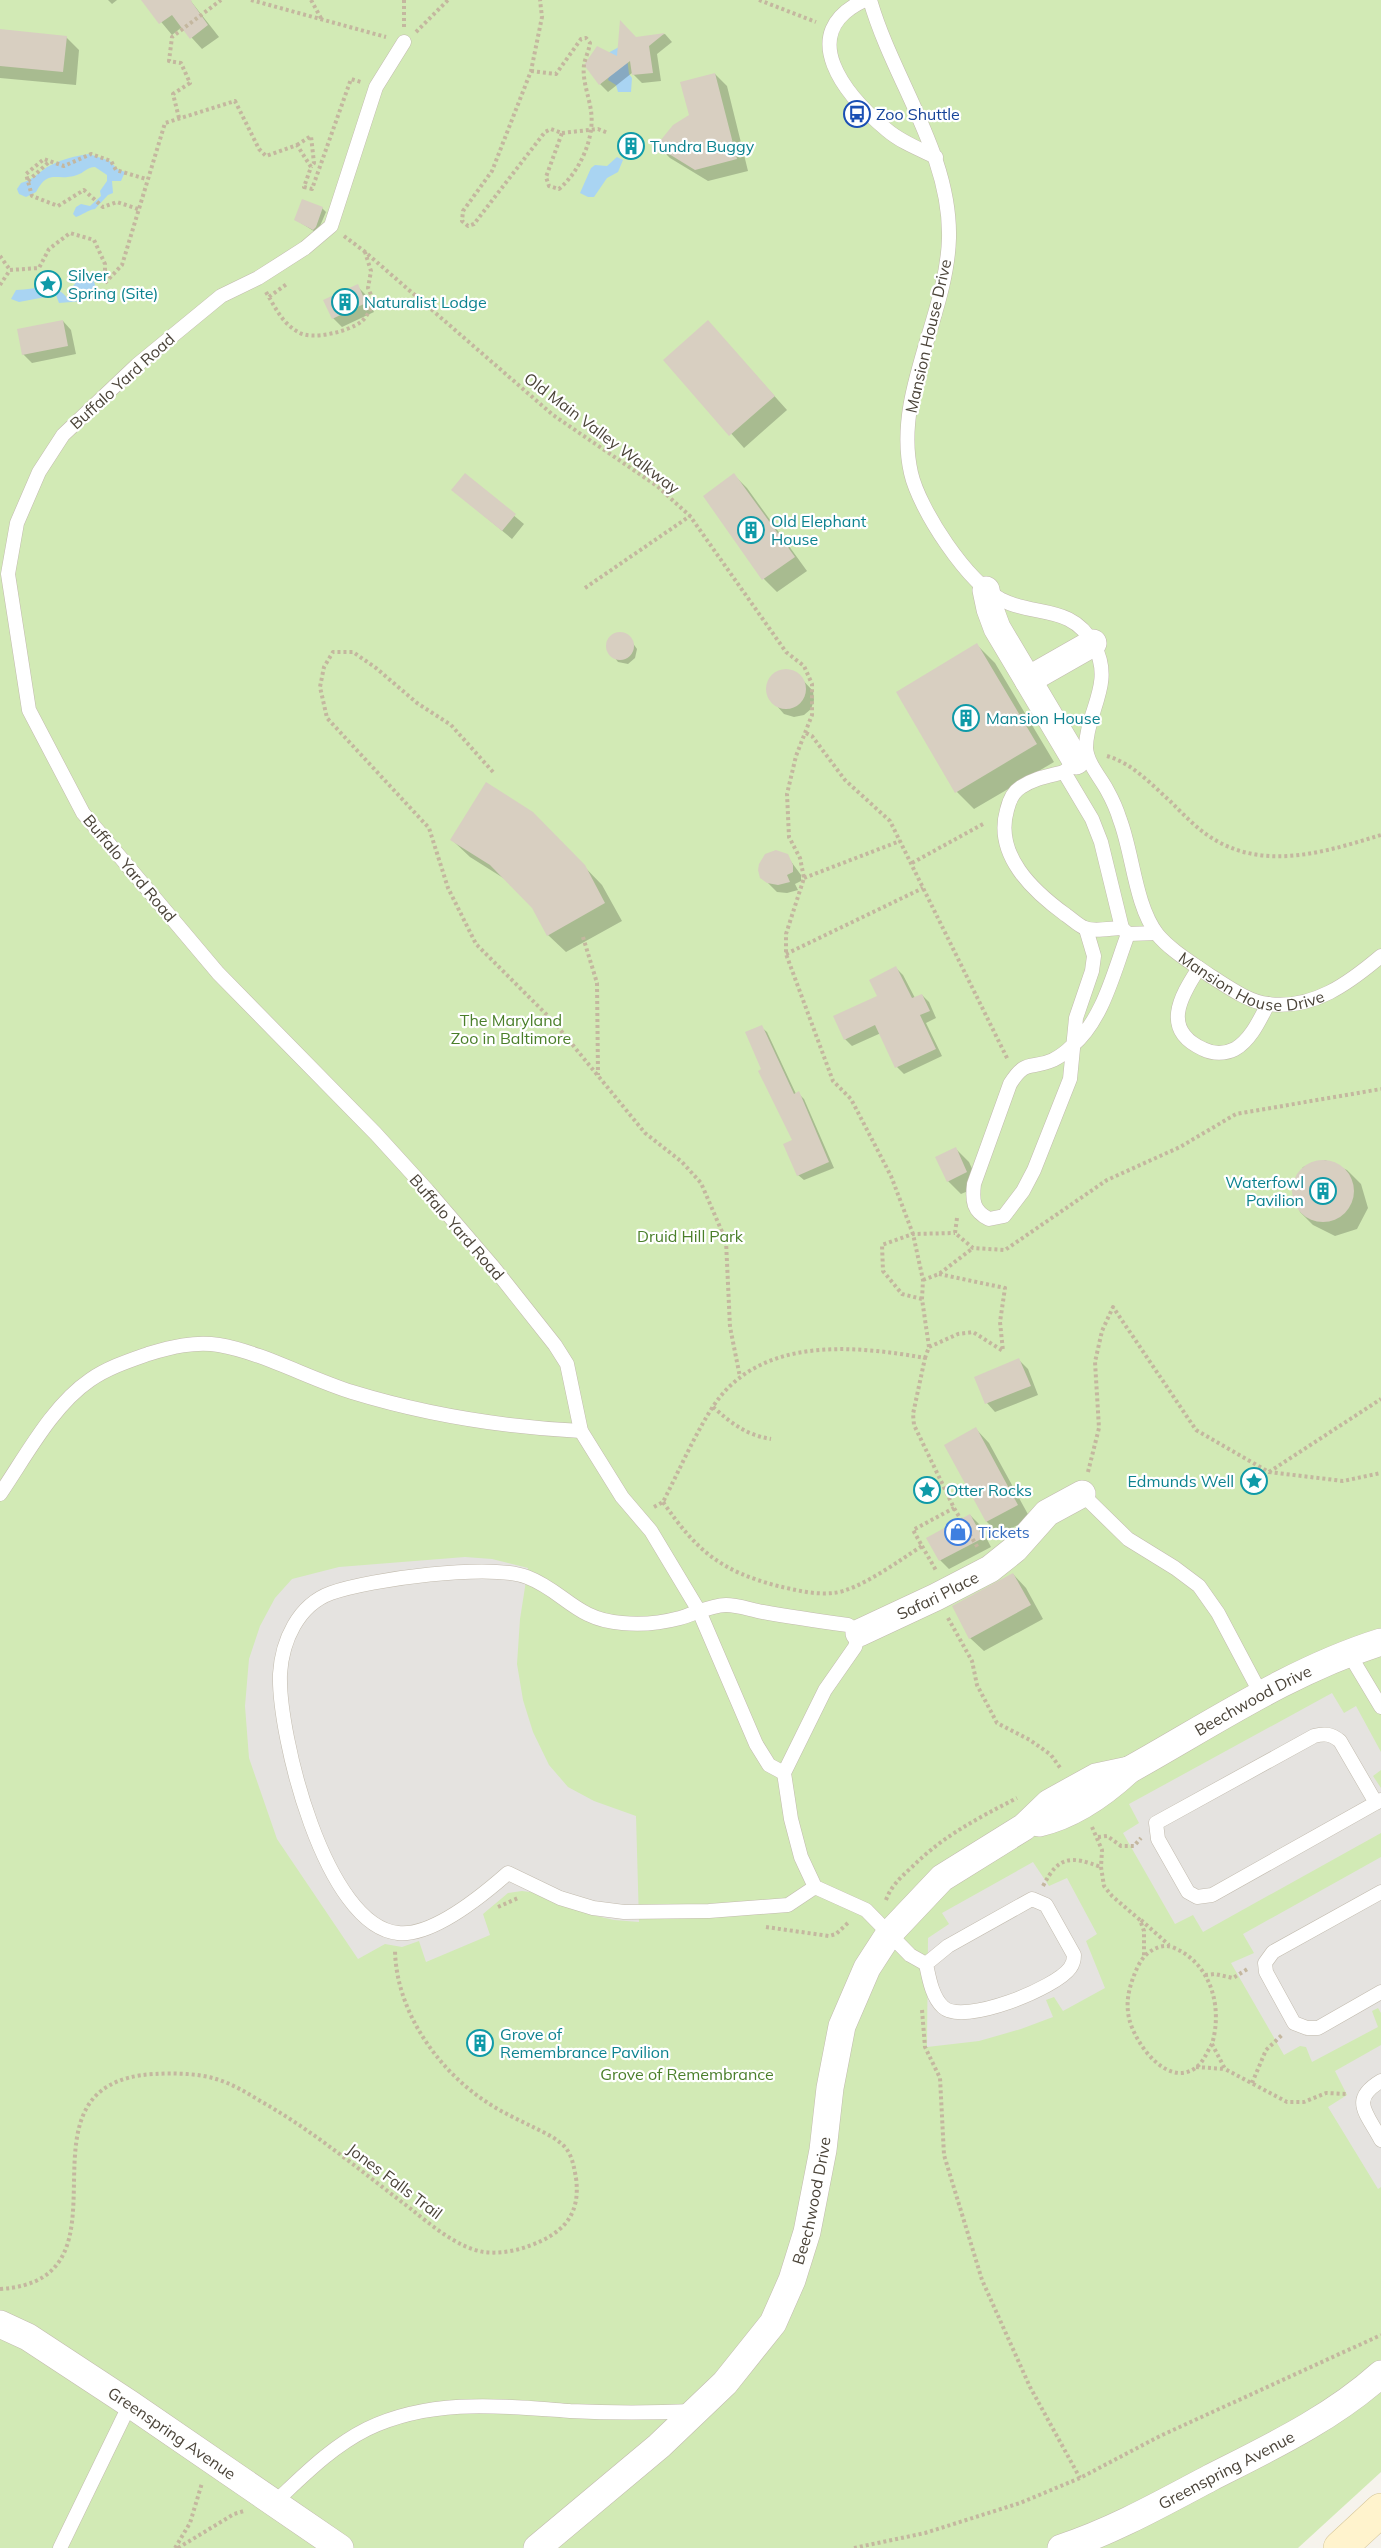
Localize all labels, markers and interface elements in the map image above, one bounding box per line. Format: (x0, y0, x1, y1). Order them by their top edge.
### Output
bus stop icon: Zoo Shuttle (842, 99, 872, 129)
place label: Zoo Shuttle (876, 104, 960, 124)
building icon: Tundra Buggy (616, 131, 646, 161)
place label: Tundra Buggy (650, 136, 755, 156)
street label: Mansion House Drive (901, 257, 955, 415)
place label: Silver Spring (Site) (68, 265, 158, 303)
place icon: Silver Spring (Site) (33, 269, 63, 299)
building icon: Naturalist Lodge (330, 287, 360, 317)
place label: Naturalist Lodge (364, 292, 487, 312)
street label: Buffalo Yard Road (65, 329, 179, 433)
street label: Old Main Valley Walkway (520, 368, 684, 498)
place label: Old Elephant House (771, 511, 867, 549)
building icon: Old Elephant House (736, 515, 766, 545)
building icon: Mansion House (951, 703, 981, 733)
place label: Mansion House (986, 708, 1100, 728)
street label: Buffalo Yard Road (79, 810, 181, 926)
street label: Mansion House Drive (1175, 947, 1327, 1015)
park label: The Maryland Zoo in Baltimore (451, 1010, 571, 1048)
street label: Buffalo Yard Road (405, 1170, 509, 1284)
place label: Waterfowl Pavilion (1225, 1172, 1304, 1210)
building icon: Waterfowl Pavilion (1308, 1176, 1338, 1206)
park label: Druid Hill Park (637, 1226, 744, 1246)
place icon: Edmunds Well (1239, 1466, 1269, 1496)
place label: Edmunds Well (1128, 1471, 1234, 1491)
place icon: Otter Rocks (912, 1475, 942, 1505)
place label: Otter Rocks (946, 1480, 1032, 1500)
shop icon: Tickets (943, 1517, 973, 1547)
place label: Tickets (978, 1522, 1030, 1542)
street label: Safari Place (893, 1567, 982, 1624)
street label: Beechwood Drive (1191, 1661, 1315, 1740)
place label: Grove of Remembrance Pavilion (500, 2024, 669, 2062)
building icon: Grove of Remembrance Pavilion (465, 2028, 495, 2058)
park label: Grove of Remembrance (600, 2064, 774, 2084)
street label: Beechwood Drive (787, 2136, 834, 2267)
street label: Jones Falls Trail (343, 2139, 447, 2223)
street label: Greenspring Avenue (104, 2382, 240, 2484)
street label: Greenspring Avenue (1155, 2426, 1298, 2514)

